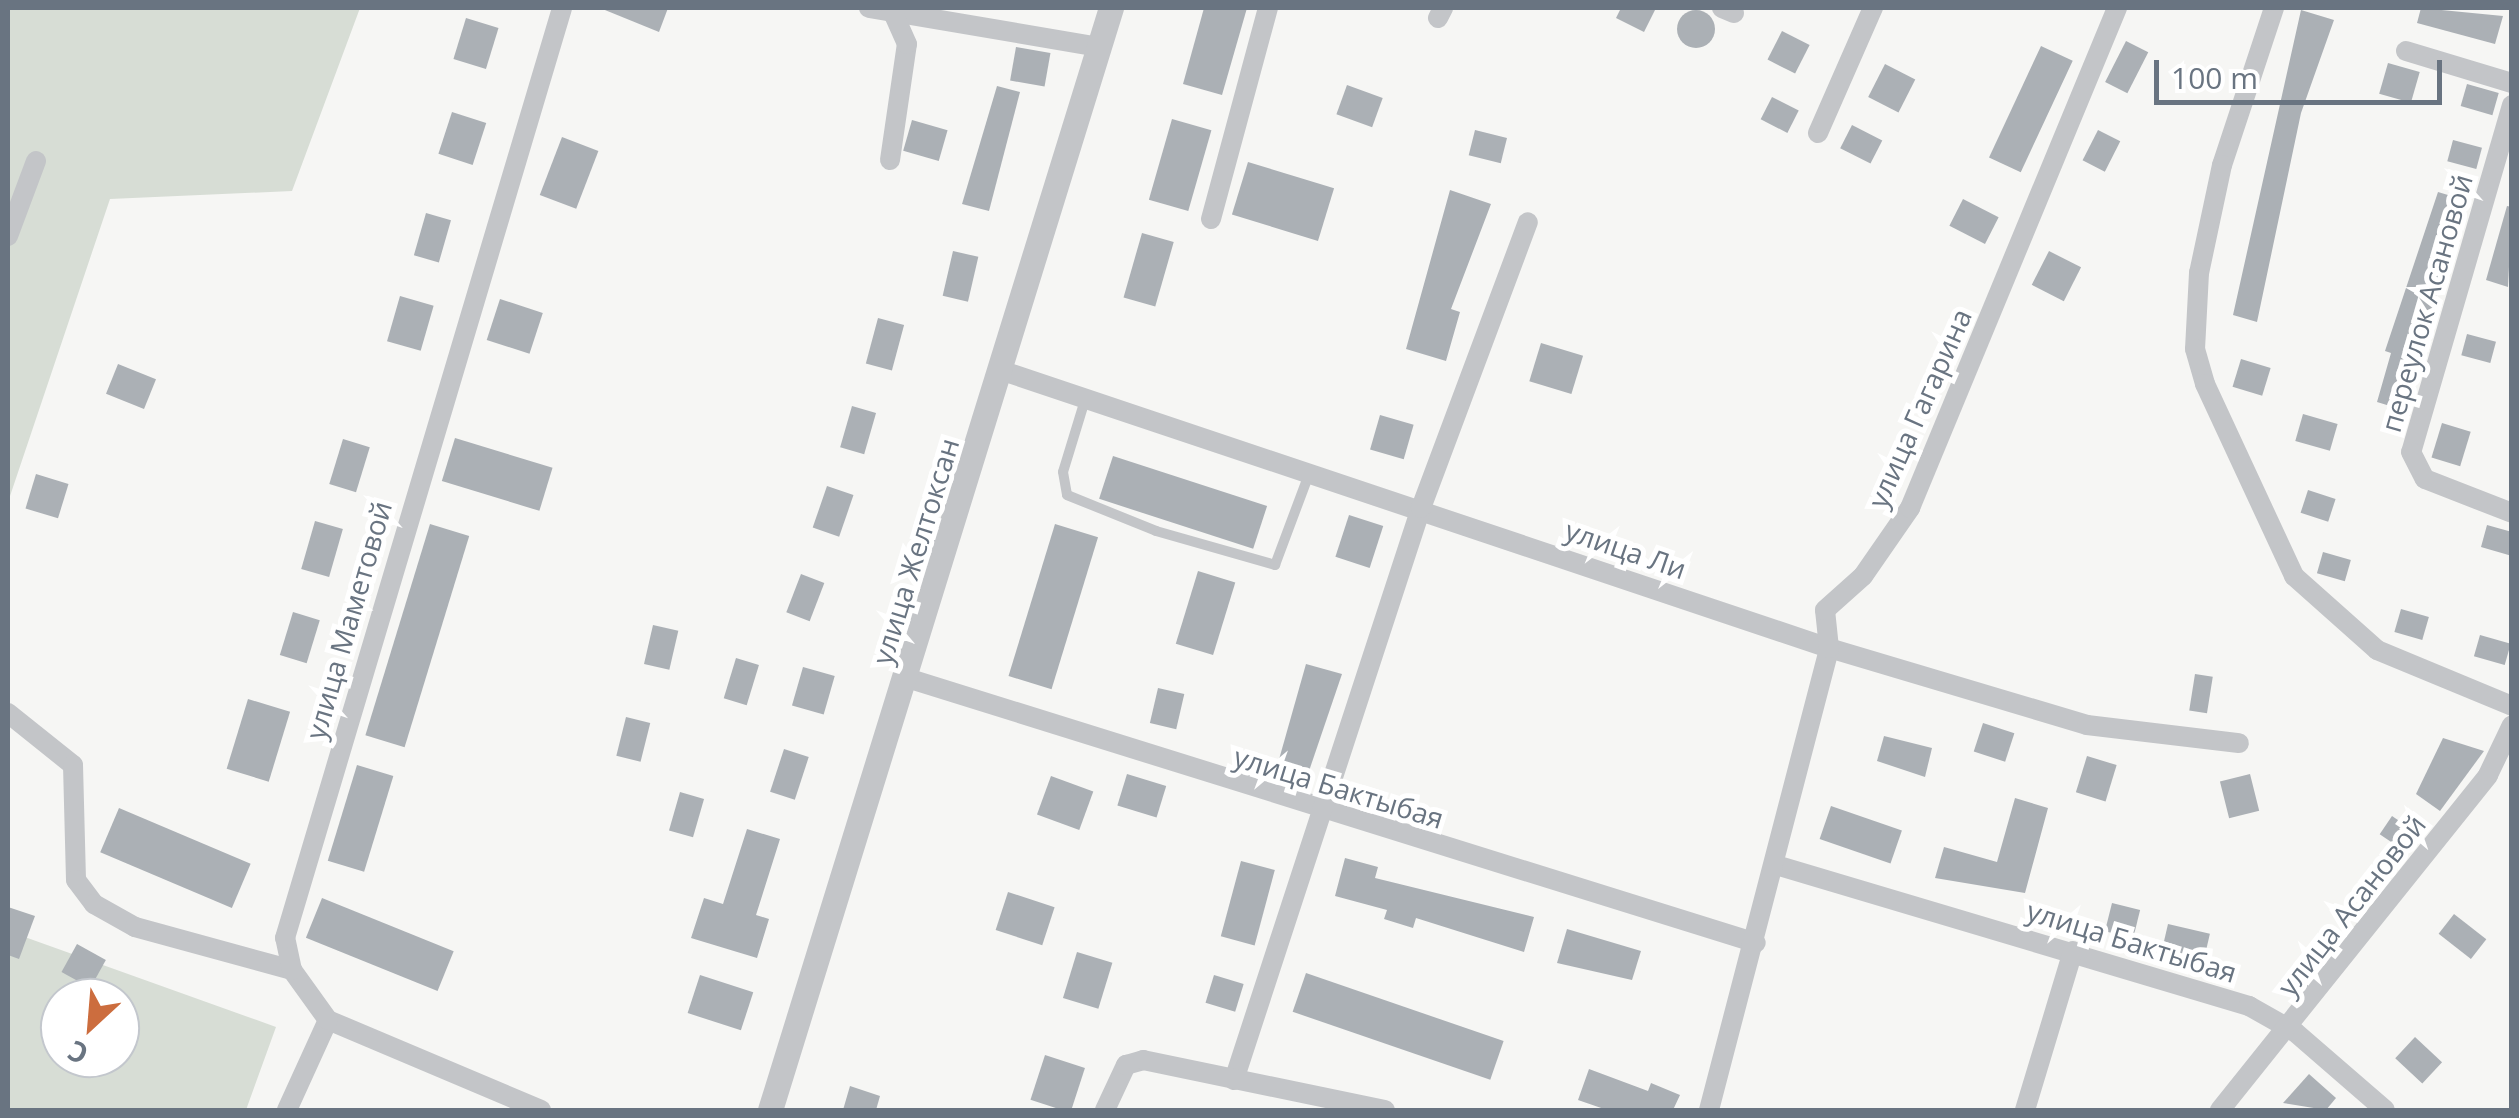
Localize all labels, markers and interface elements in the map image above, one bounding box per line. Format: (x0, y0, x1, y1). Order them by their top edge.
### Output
scale bar (2159, 40, 2446, 102)
text: 100 m (2171, 57, 2258, 98)
street label: переулок Асановой (2373, 170, 2479, 436)
street label: улица Гагарина (1860, 303, 1978, 513)
street label: улица Желтоксан (865, 434, 965, 668)
street label: улица Маметовой (298, 497, 398, 743)
street label: улица Ли (1561, 513, 1691, 585)
street label: улица Бактыбая (1230, 739, 1448, 835)
street label: улица Асановой (2270, 808, 2432, 1002)
street label: улица Бактыбая (2023, 893, 2241, 989)
north arrow (40, 978, 140, 1078)
text: С (61, 1032, 94, 1074)

